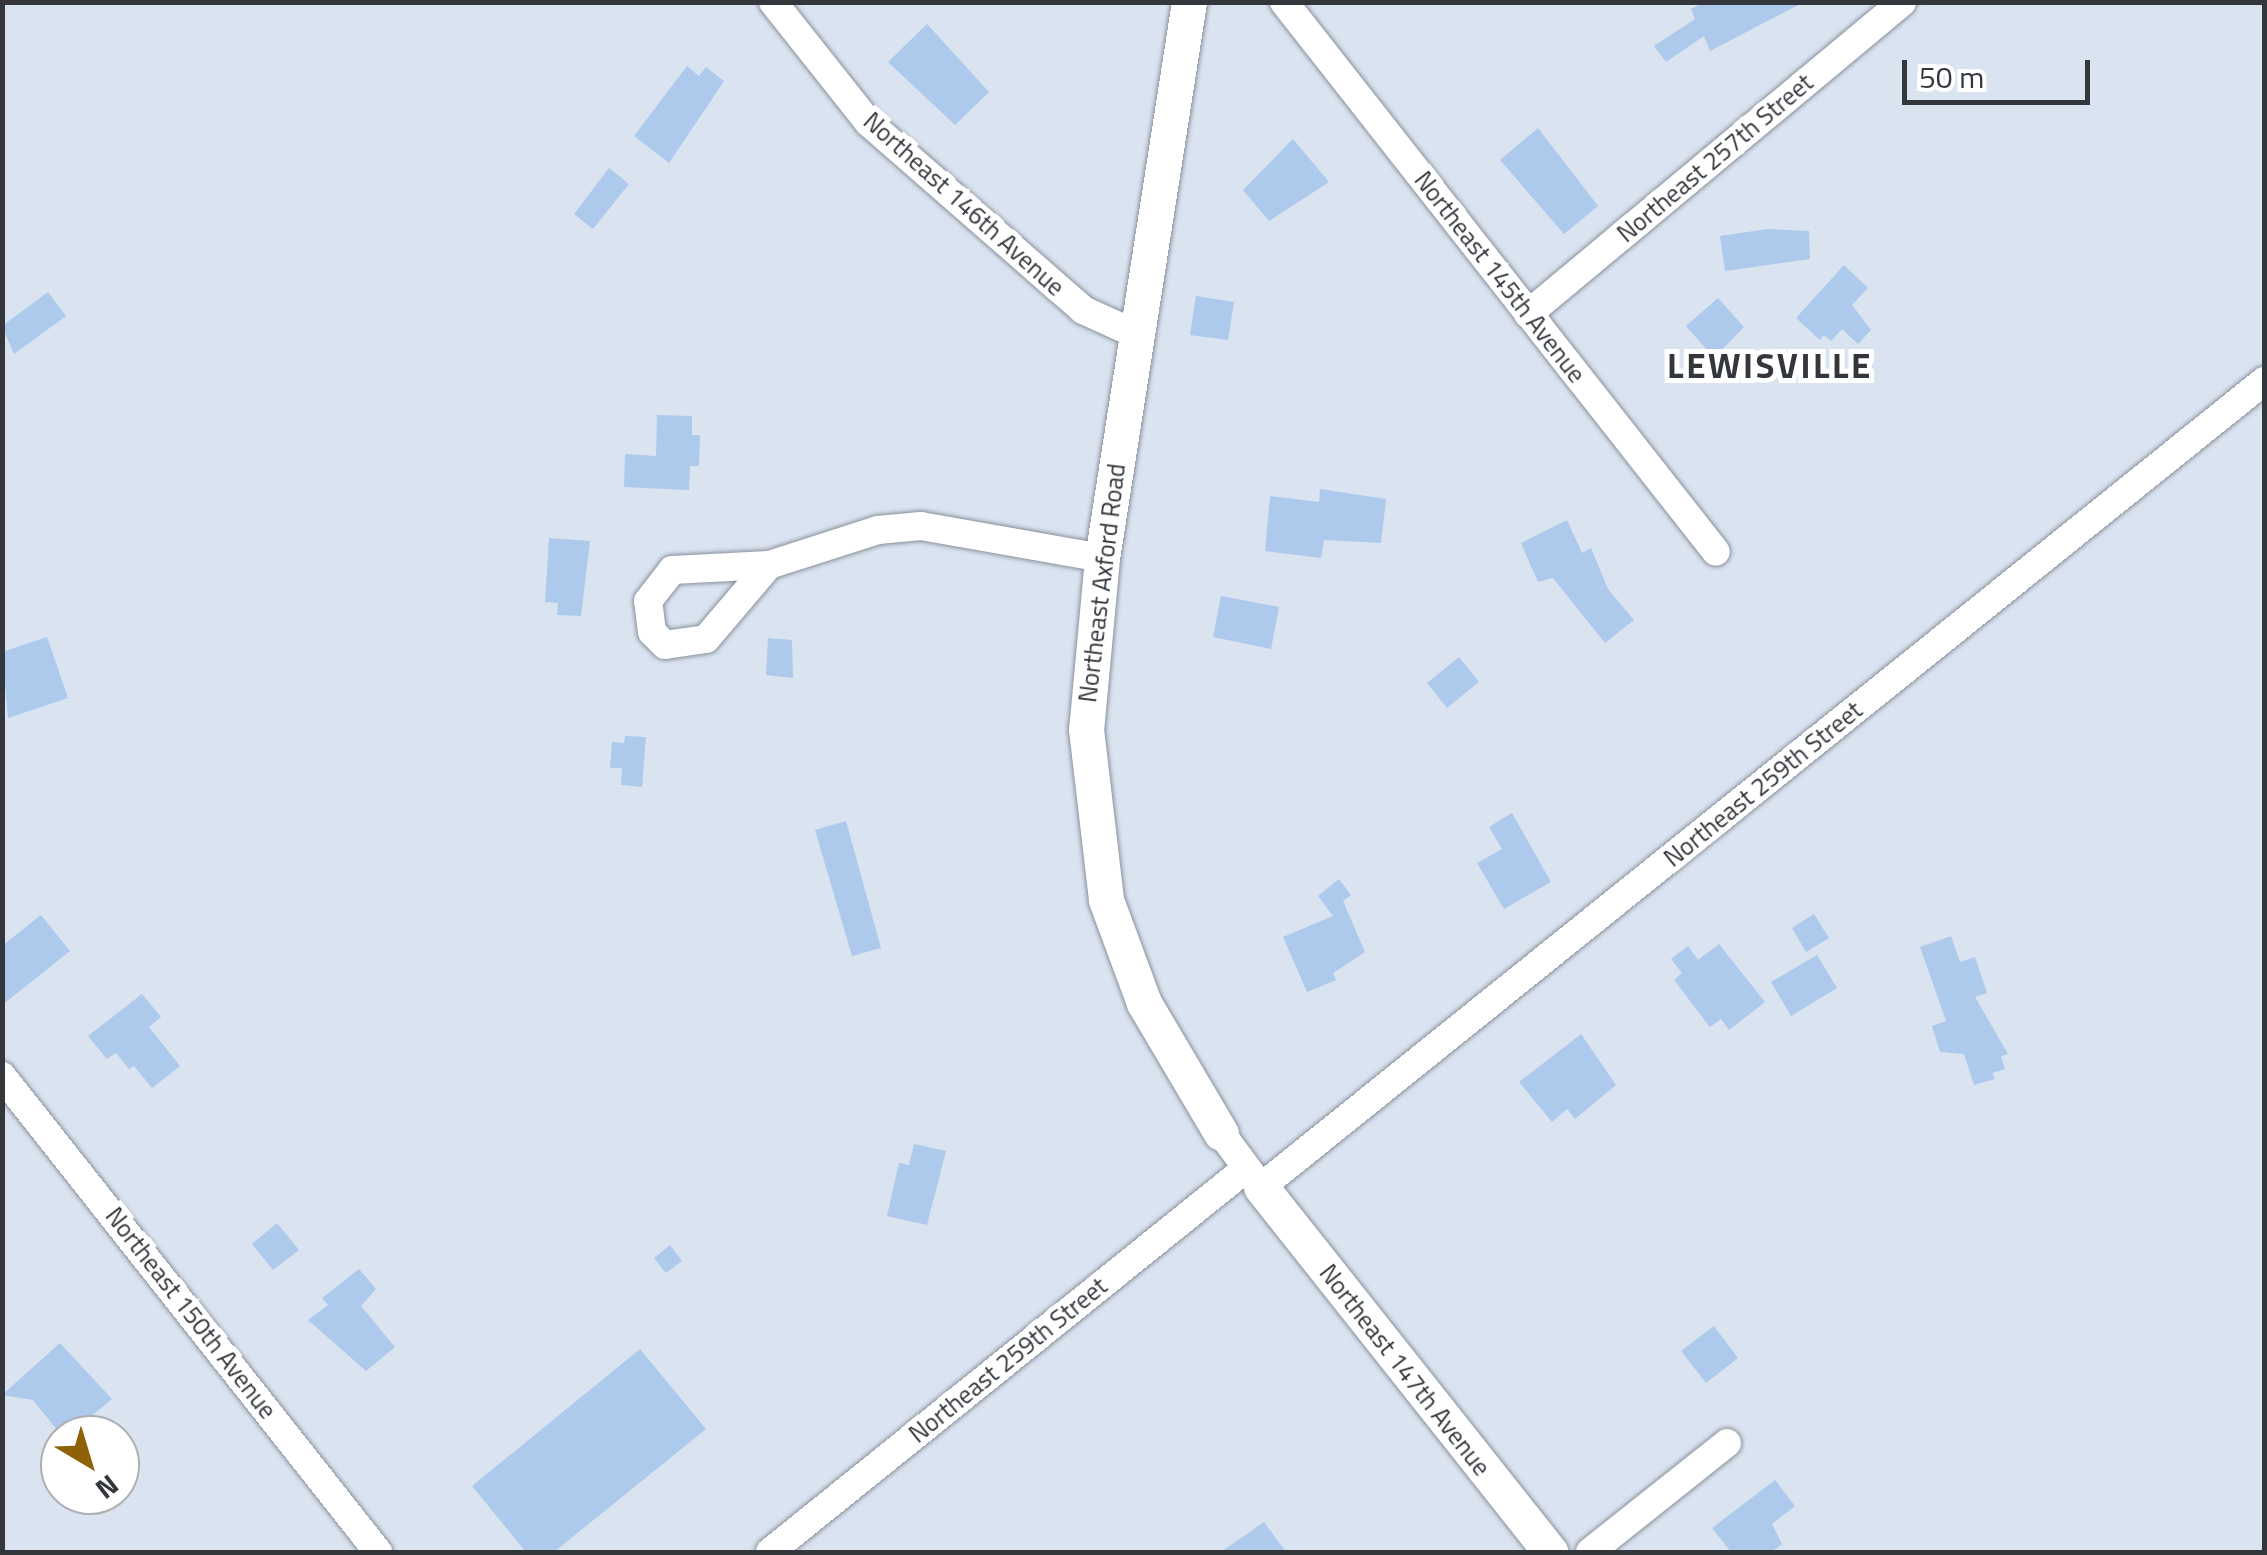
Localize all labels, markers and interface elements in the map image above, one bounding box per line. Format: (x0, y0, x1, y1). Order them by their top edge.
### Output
scale bar (1907, 40, 2094, 102)
text: 50 m (1919, 54, 1984, 100)
street label: Northeast 257th Street (1611, 67, 1819, 249)
street label: Northeast 146th Avenue (857, 106, 1071, 302)
street label: Northeast 145th Avenue (1408, 165, 1592, 389)
district label: LEWISVILLE (1667, 344, 1873, 386)
street label: Northeast Axford Road (1072, 462, 1132, 704)
street label: Northeast 259th Street (1658, 695, 1868, 873)
street label: Northeast 150th Avenue (99, 1201, 283, 1425)
street label: Northeast 147th Avenue (1313, 1258, 1497, 1482)
street label: Northeast 259th Street (903, 1271, 1113, 1449)
north arrow (40, 1415, 140, 1515)
text: N (87, 1465, 128, 1510)

